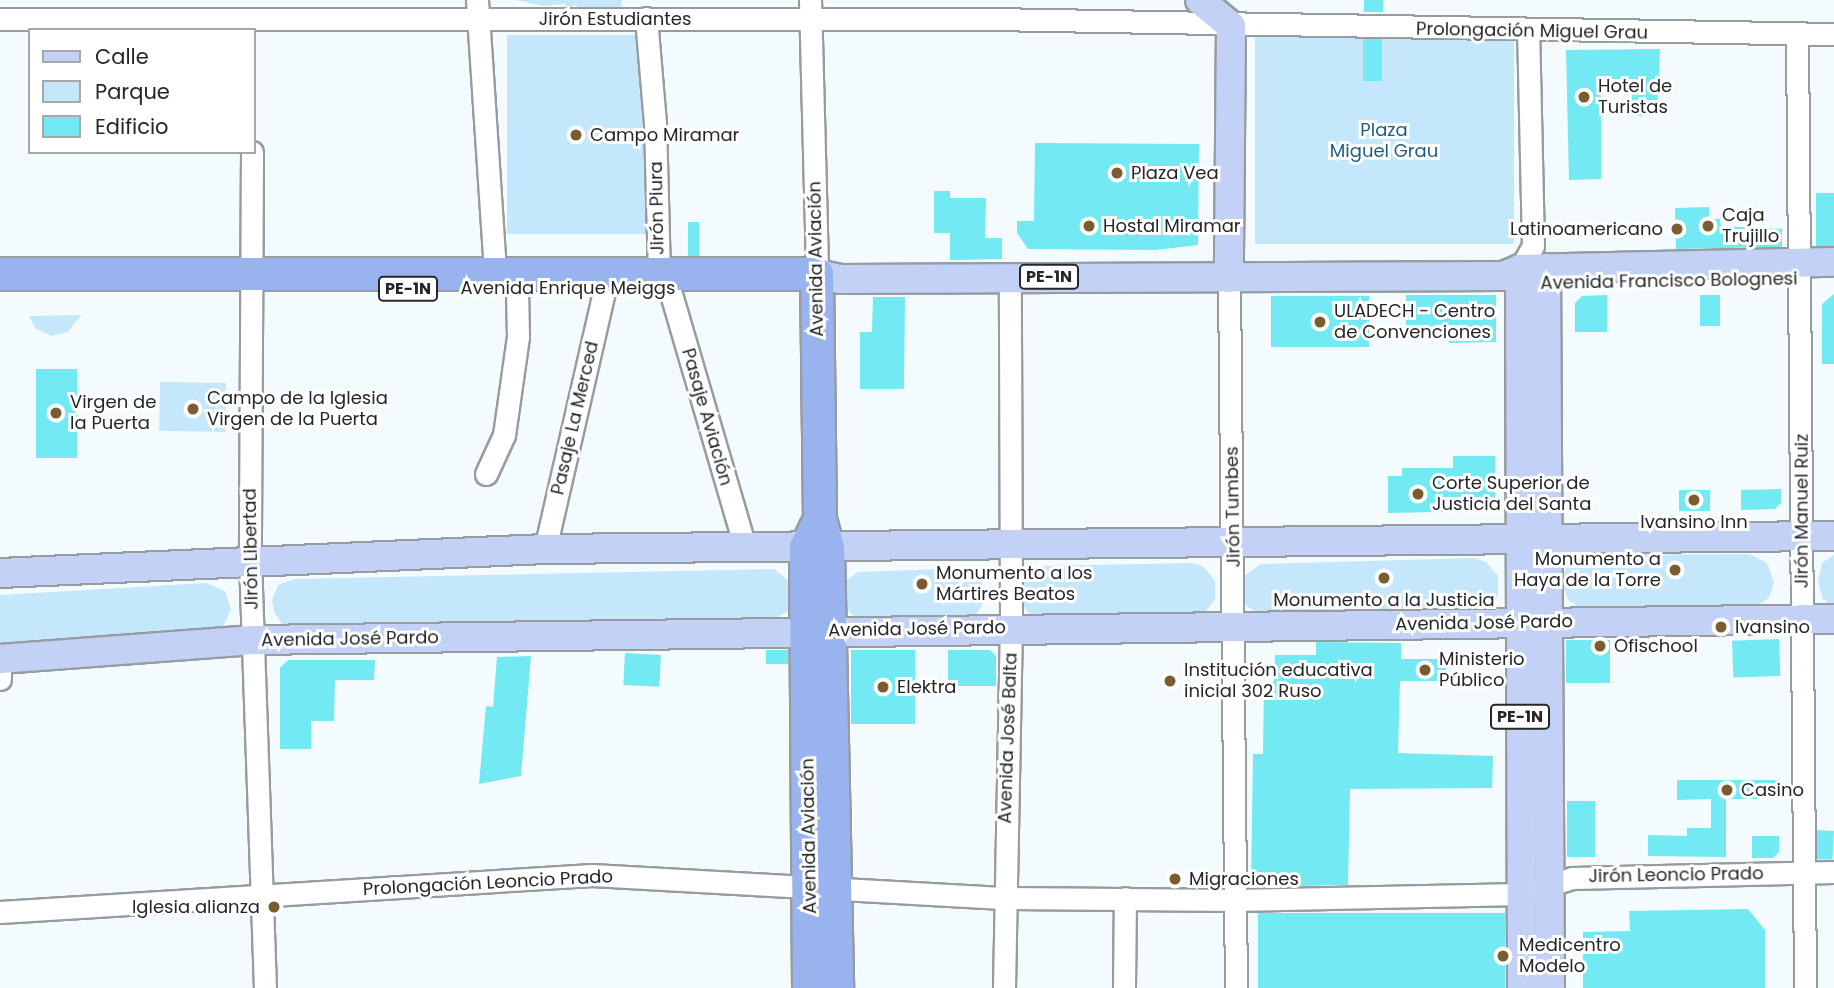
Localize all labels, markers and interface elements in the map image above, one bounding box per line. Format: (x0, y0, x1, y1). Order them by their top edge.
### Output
street label: Jirón Estudiantes (539, 8, 691, 30)
street label: Prolongación Miguel Grau (1416, 18, 1648, 44)
legend (28, 28, 256, 154)
text: Calle (95, 42, 149, 71)
place label: Hotel de Turistas (1598, 76, 1672, 119)
text: Parque (95, 77, 170, 106)
marker: Hotel de Turistas (1576, 89, 1592, 105)
text: Edificio (95, 112, 169, 141)
park label: Plaza Miguel Grau (1330, 120, 1438, 162)
place label: Campo Miramar (590, 124, 739, 146)
marker: Campo Miramar (568, 127, 584, 143)
street label: Jirón Piura (645, 161, 669, 255)
place label: Plaza Vea (1131, 162, 1219, 184)
marker: Plaza Vea (1109, 165, 1125, 181)
street label: Avenida Aviación (804, 181, 828, 337)
place label: Caja Trujillo (1722, 205, 1779, 248)
place label: Hostal Miramar (1103, 215, 1241, 237)
marker: Hostal Miramar (1081, 218, 1097, 234)
place label: Latinoamericano (1510, 218, 1663, 240)
marker: Caja Trujillo (1700, 218, 1716, 234)
marker: Latinoamericano (1669, 221, 1685, 237)
road number: PE-1N (1018, 264, 1080, 290)
street label: Avenida Francisco Bolognesi (1540, 268, 1798, 294)
road number: PE-1N (376, 276, 440, 302)
street label: Avenida Enrique Meiggs (461, 277, 675, 299)
place label: ULADECH - Centro de Convenciones (1334, 301, 1495, 344)
marker: ULADECH - Centro de Convenciones (1312, 314, 1328, 330)
street label: Pasaje La Merced (547, 339, 603, 497)
street label: Pasaje Aviación (677, 346, 737, 488)
place label: Campo de la Iglesia Virgen de la Puerta (207, 388, 388, 430)
place label: Virgen de la Puerta (70, 392, 156, 434)
marker: Campo de la Iglesia Virgen de la Puerta (185, 401, 201, 417)
marker: Virgen de la Puerta (48, 405, 64, 421)
street label: Jirón Manuel Ruiz (1791, 434, 1813, 588)
street label: Jirón Tumbes (1221, 446, 1245, 568)
place label: Corte Superior de Justicia del Santa (1432, 473, 1591, 516)
marker: Corte Superior de Justicia del Santa (1410, 486, 1426, 502)
street label: Jirón Libertad (239, 488, 263, 610)
marker: Ivansino Inn (1686, 492, 1702, 508)
place label: Ivansino Inn (1640, 511, 1748, 533)
place label: Monumento a Haya de la Torre (1514, 549, 1661, 592)
marker: Monumento a Haya de la Torre (1667, 562, 1683, 578)
place label: Monumento a los Mártires Beatos (936, 563, 1092, 606)
marker: Monumento a la Justicia (1376, 570, 1392, 586)
marker: Monumento a los Mártires Beatos (914, 576, 930, 592)
place label: Monumento a la Justicia (1273, 589, 1495, 611)
street label: Avenida José Pardo (1395, 611, 1573, 635)
place label: Ivansino (1735, 616, 1810, 638)
street label: Avenida José Pardo (828, 617, 1006, 641)
marker: Ivansino (1713, 619, 1729, 635)
street label: Avenida José Pardo (261, 627, 439, 651)
place label: Ofischool (1614, 635, 1698, 657)
marker: Ofischool (1592, 638, 1608, 654)
place label: Ministerio Público (1439, 649, 1525, 692)
street label: Avenida José Balta (994, 652, 1022, 824)
place label: Institución educativa inicial 302 Ruso (1184, 660, 1373, 702)
marker: Ministerio Público (1417, 662, 1433, 678)
marker: Institución educativa inicial 302 Ruso (1162, 673, 1178, 689)
place label: Elektra (897, 676, 957, 698)
marker: Elektra (875, 679, 891, 695)
road number: PE-1N (1488, 704, 1552, 730)
street label: Avenida Aviación (797, 758, 821, 914)
place label: Casino (1741, 779, 1804, 801)
marker: Casino (1719, 782, 1735, 798)
street label: Jirón Leoncio Prado (1588, 863, 1764, 887)
street label: Prolongación Leoncio Prado (362, 866, 614, 900)
place label: Migraciones (1189, 868, 1299, 890)
marker: Migraciones (1167, 871, 1183, 887)
place label: Iglesia alianza (132, 896, 260, 918)
marker: Iglesia alianza (266, 899, 282, 915)
place label: Medicentro Modelo (1519, 935, 1621, 978)
marker: Medicentro Modelo (1493, 946, 1513, 966)

